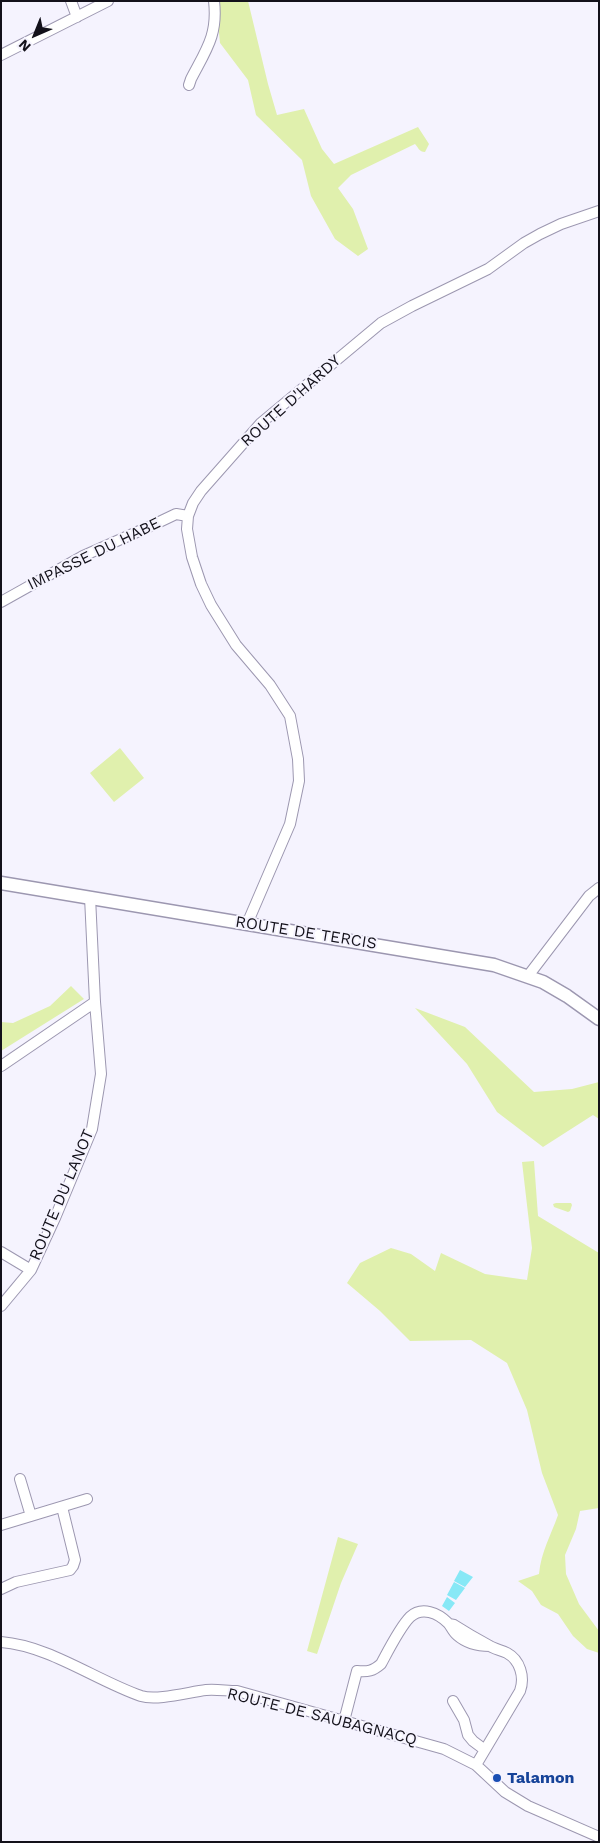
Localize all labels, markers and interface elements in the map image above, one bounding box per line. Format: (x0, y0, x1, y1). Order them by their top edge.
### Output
north arrow (10, 10, 60, 60)
text: N (15, 36, 34, 55)
street label: ROUTE D'HARDY (237, 351, 345, 451)
street label: IMPASSE DU HABE (25, 514, 163, 594)
street label: ROUTE DE TERCIS (234, 912, 378, 954)
street label: ROUTE DU LANOT (26, 1127, 98, 1263)
street label: ROUTE DE SAUBAGNACQ (225, 1684, 419, 1750)
place label: Talamon (507, 1768, 574, 1788)
marker: Talamon (491, 1772, 503, 1784)

